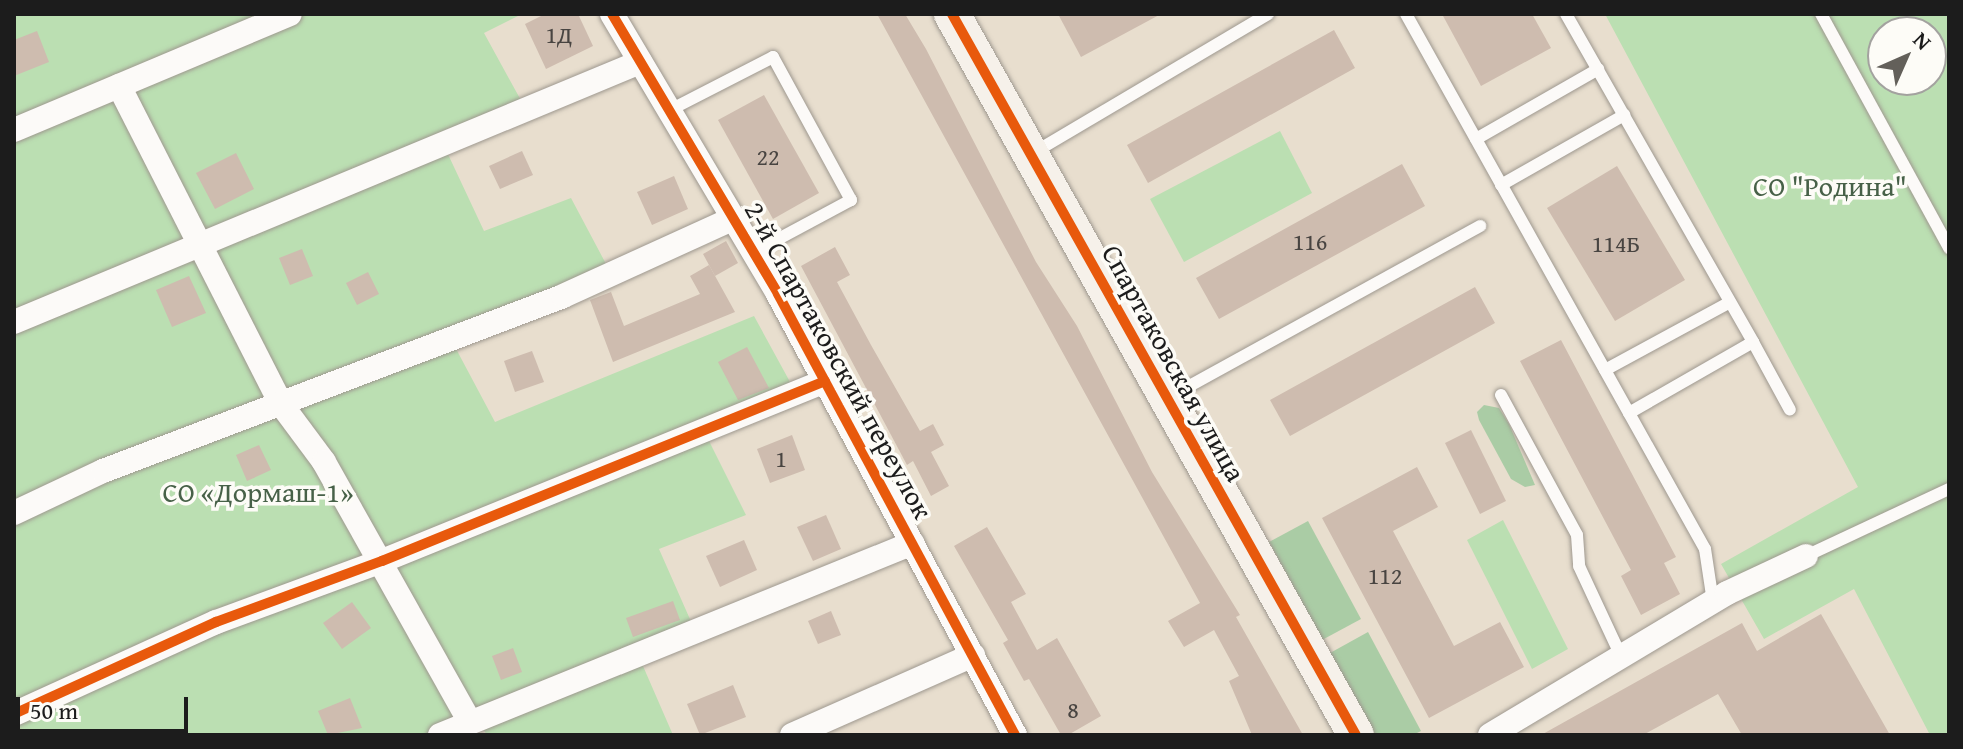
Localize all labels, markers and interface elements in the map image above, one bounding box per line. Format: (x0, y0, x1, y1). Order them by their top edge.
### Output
north arrow (1867, 16, 1947, 96)
house number: 1Д (546, 21, 572, 49)
text: N (1906, 24, 1939, 57)
house number: 22 (756, 143, 780, 171)
park label: СО "Родина" (1753, 169, 1907, 203)
street label: 2-й Спартаковский переулок (738, 196, 940, 524)
house number: 116 (1293, 228, 1327, 256)
house number: 114Б (1592, 230, 1640, 258)
street label: Спартаковская улица (1095, 239, 1253, 487)
house number: 1 (775, 445, 787, 473)
park label: СО «Дормаш-1» (162, 475, 354, 509)
house number: 112 (1368, 562, 1402, 590)
scale bar (20, 681, 192, 731)
text: 50 m (30, 693, 78, 728)
house number: 8 (1067, 696, 1079, 724)

